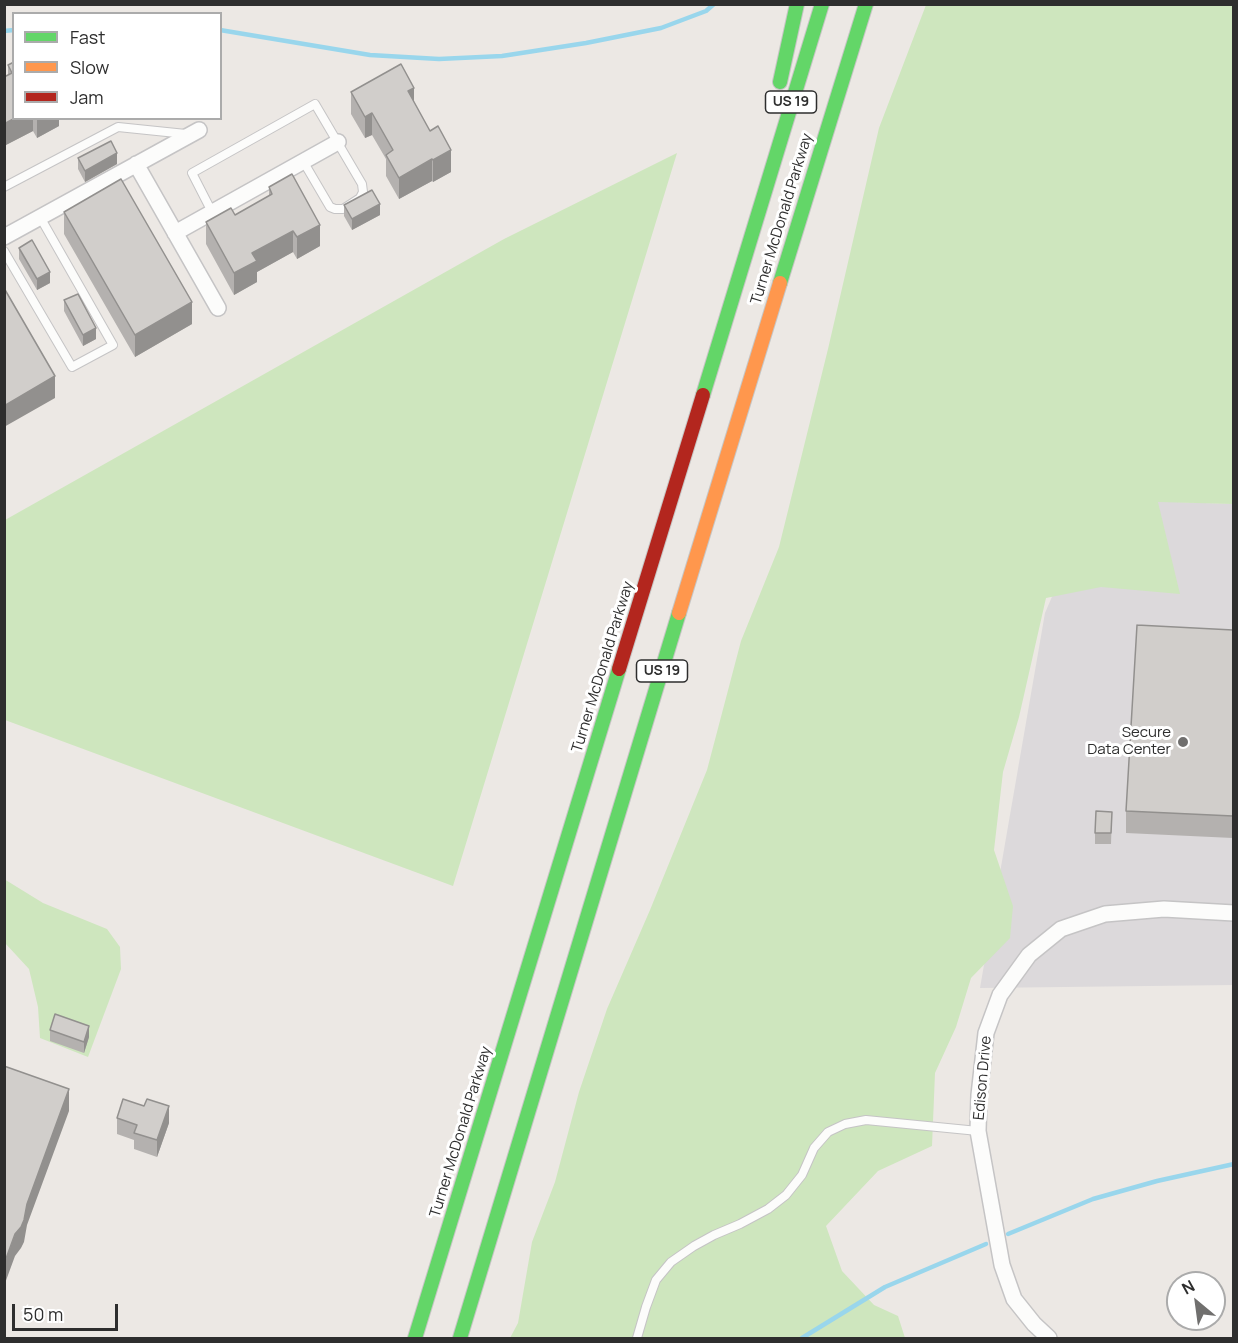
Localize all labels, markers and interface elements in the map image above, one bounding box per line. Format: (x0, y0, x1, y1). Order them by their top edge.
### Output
legend (12, 12, 222, 120)
text: Fast (70, 25, 105, 49)
text: Slow (70, 55, 109, 79)
text: Jam (70, 85, 104, 109)
road number: US 19 (766, 91, 816, 113)
street label: Turner McDonald Parkway (747, 131, 817, 307)
street label: Turner McDonald Parkway (568, 579, 638, 755)
road number: US 19 (636, 660, 688, 682)
place label: Secure Data Center (1087, 724, 1171, 759)
marker: Secure Data Center (1176, 735, 1190, 749)
street label: Edison Drive (970, 1035, 996, 1121)
street label: Turner McDonald Parkway (426, 1044, 496, 1220)
north arrow (1166, 1271, 1226, 1331)
text: N (1178, 1275, 1199, 1299)
scale bar (15, 1292, 122, 1330)
text: 50 m (23, 1302, 63, 1326)

